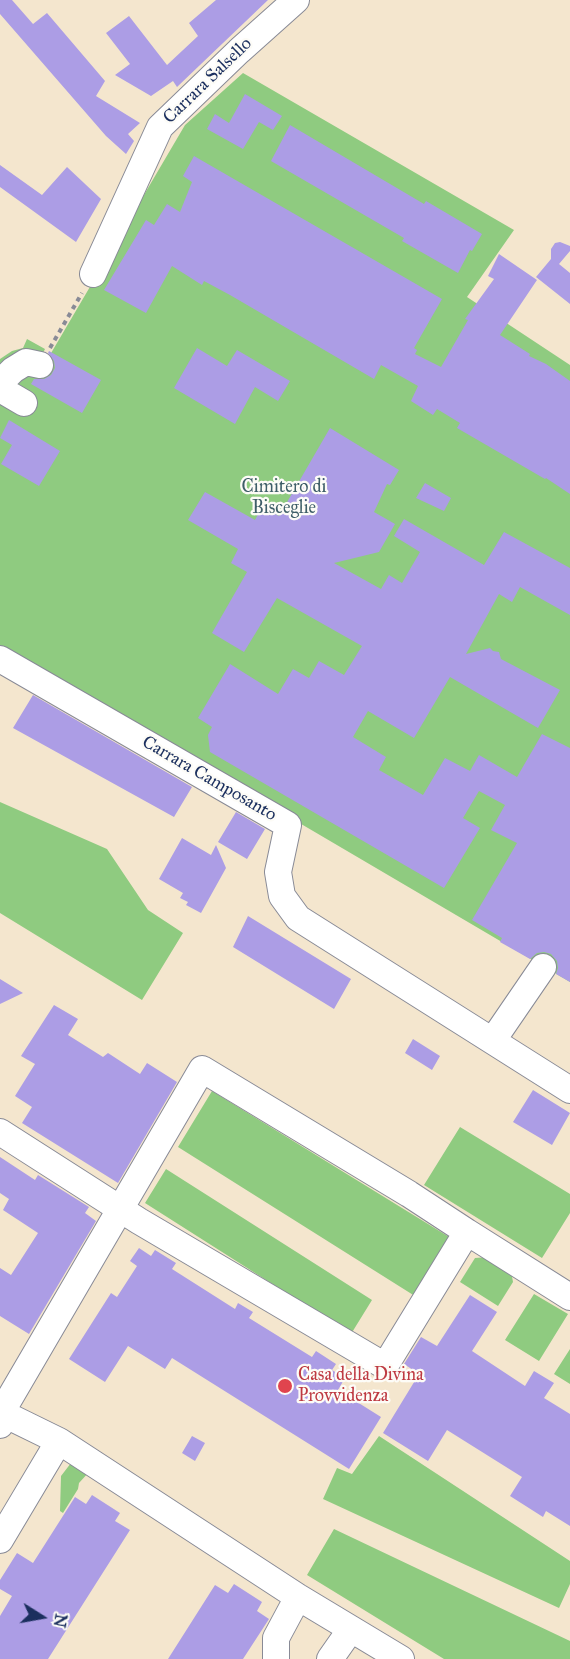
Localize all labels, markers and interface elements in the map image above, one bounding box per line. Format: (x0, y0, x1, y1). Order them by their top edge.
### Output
street label: Carrara Salsello (159, 33, 257, 129)
park label: Cimitero di Bisceglie (242, 477, 326, 520)
street label: Carrara Camposanto (138, 732, 280, 826)
place label: Casa della Divina Provvidenza (298, 1365, 424, 1408)
marker: Casa della Divina Provvidenza (276, 1377, 294, 1395)
north arrow (12, 1587, 72, 1647)
text: N (50, 1612, 71, 1629)

